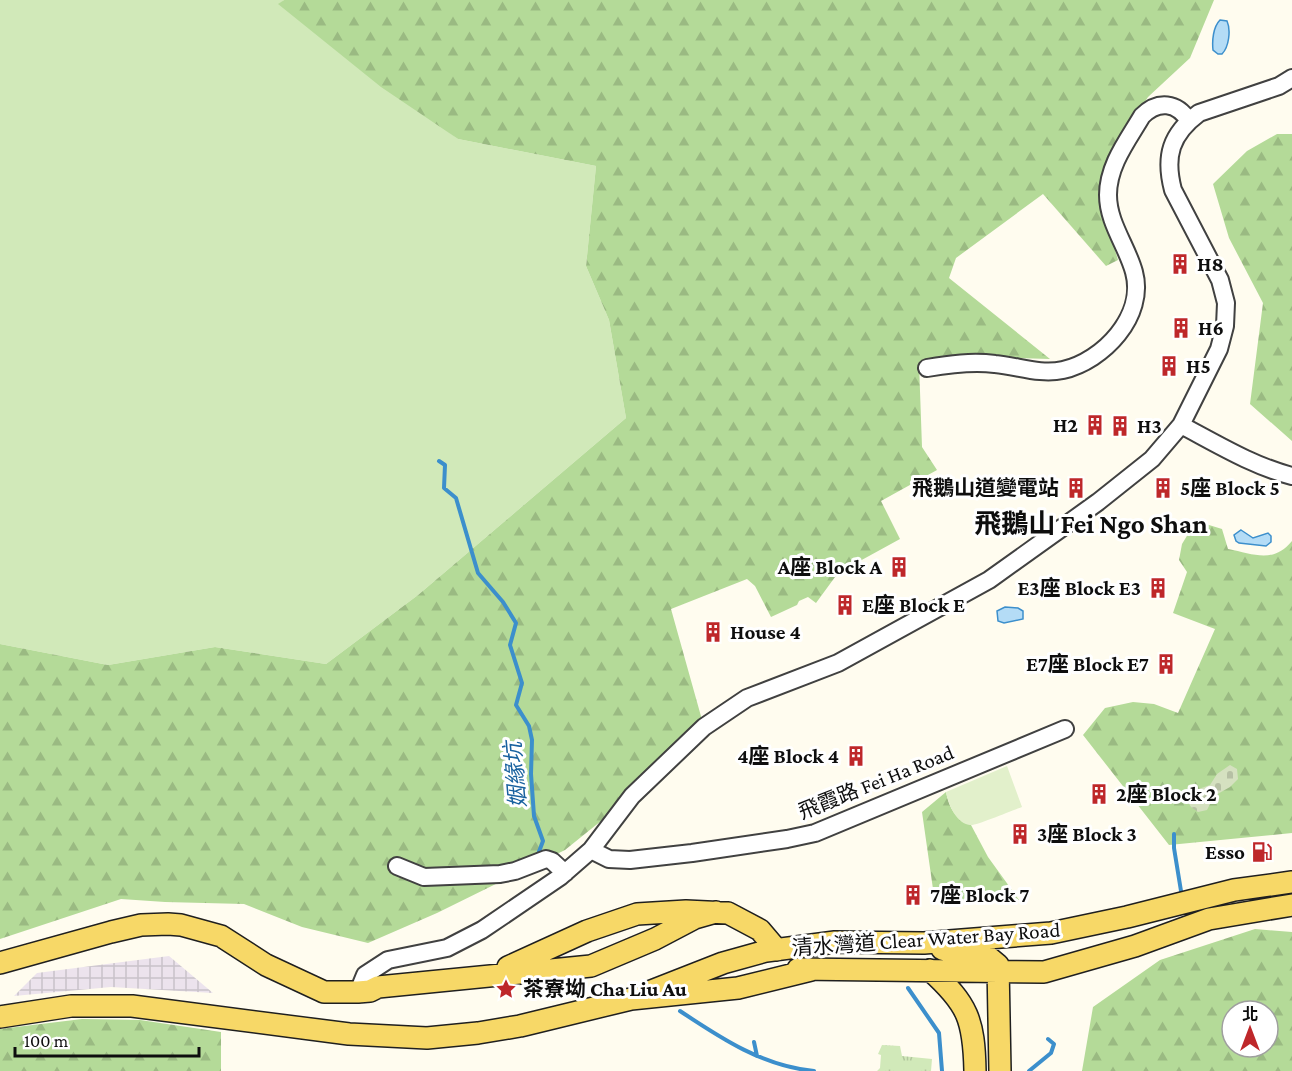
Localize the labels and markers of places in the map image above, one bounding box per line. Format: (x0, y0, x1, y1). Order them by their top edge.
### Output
building icon: H8 (1168, 252, 1192, 276)
place label: H8 (1197, 252, 1224, 276)
building icon: H6 (1169, 316, 1193, 340)
place label: H6 (1198, 316, 1224, 340)
building icon: H5 (1157, 354, 1181, 378)
place label: H5 (1186, 354, 1211, 378)
place label: H2 (1053, 413, 1078, 437)
building icon: H2 (1083, 413, 1107, 437)
building icon: H3 (1108, 414, 1132, 438)
place label: H3 (1137, 414, 1162, 438)
place label: 飛鵝山道變電站 (912, 476, 1059, 500)
building icon: 飛鵝山道變電站 (1064, 476, 1088, 500)
building icon: 5座 Block 5 (1151, 476, 1175, 500)
place label: 5座 Block 5 (1180, 476, 1280, 500)
place label: A座 Block A (777, 555, 882, 579)
building icon: A座 Block A (887, 555, 911, 579)
place label: E3座 Block E3 (1017, 576, 1141, 600)
building icon: E3座 Block E3 (1146, 576, 1170, 600)
building icon: E座 Block E (833, 593, 857, 617)
place label: E座 Block E (862, 593, 965, 617)
building icon: House 4 (701, 620, 725, 644)
place label: House 4 (730, 620, 801, 644)
place label: E7座 Block E7 (1026, 652, 1149, 676)
building icon: E7座 Block E7 (1154, 652, 1178, 676)
place label: 4座 Block 4 (737, 744, 839, 768)
building icon: 4座 Block 4 (844, 744, 868, 768)
building icon: 2座 Block 2 (1087, 782, 1111, 806)
place label: 2座 Block 2 (1116, 782, 1217, 806)
building icon: 3座 Block 3 (1008, 822, 1032, 846)
place label: 3座 Block 3 (1037, 822, 1137, 846)
place label: Esso (1205, 840, 1245, 864)
fuel station icon: Esso (1250, 840, 1274, 864)
building icon: 7座 Block 7 (901, 883, 925, 907)
place label: 7座 Block 7 (930, 883, 1030, 907)
place icon: 茶寮坳 Cha Liu Au (494, 977, 518, 1001)
place label: 茶寮坳 Cha Liu Au (523, 977, 687, 1001)

